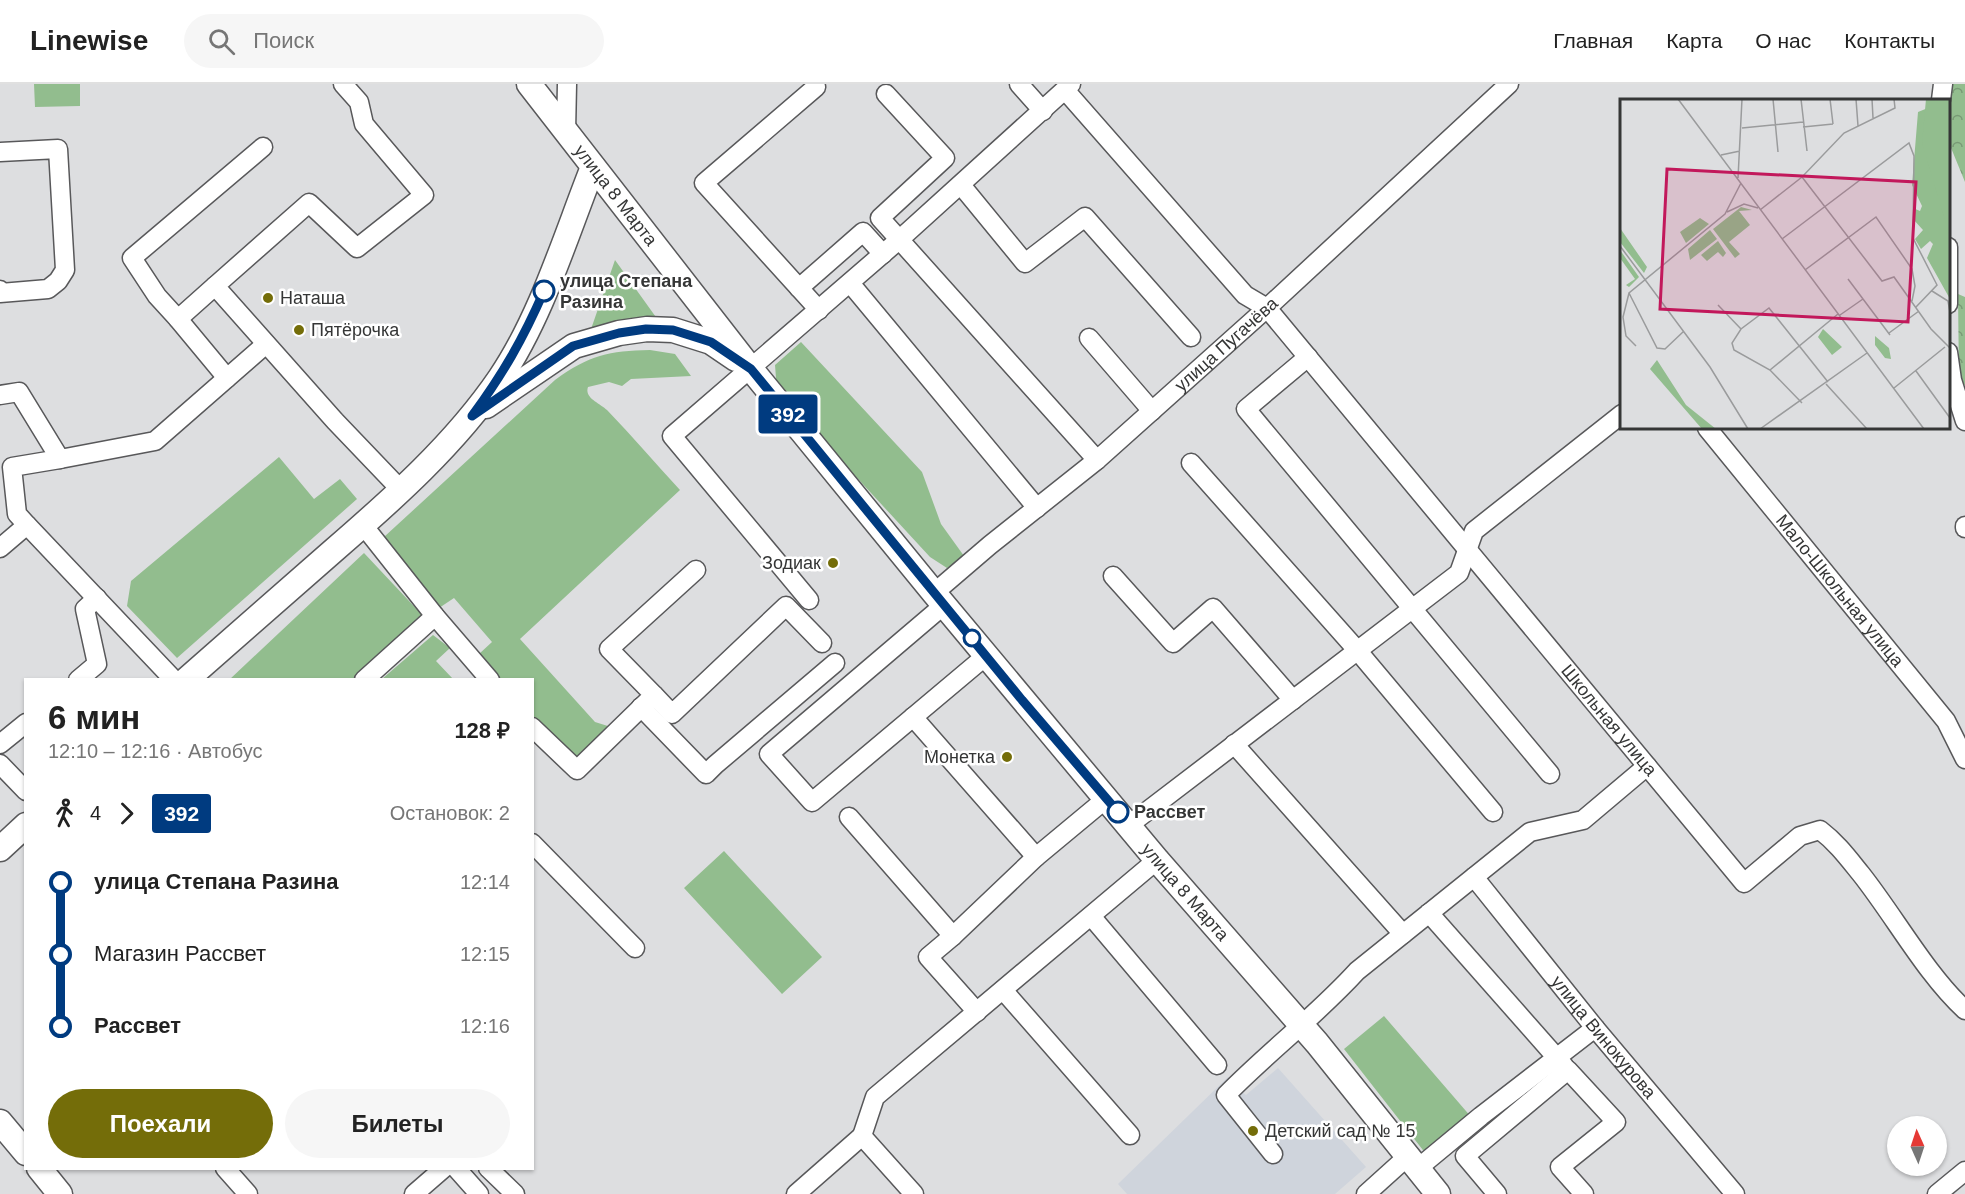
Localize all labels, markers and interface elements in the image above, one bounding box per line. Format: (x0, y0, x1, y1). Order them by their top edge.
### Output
search box (184, 14, 604, 68)
text: Linewise (30, 25, 148, 56)
icon: search (205, 25, 238, 58)
text: Поиск (253, 28, 314, 53)
text: Главная (1553, 29, 1633, 52)
text: Карта (1666, 29, 1722, 52)
text: О нас (1755, 29, 1811, 52)
text: Контакты (1844, 29, 1935, 52)
inset map (1620, 99, 1950, 429)
street label: улица 8 Марта (570, 141, 662, 250)
place label: улица Степана Разина (560, 271, 693, 312)
marker: улица Степана Разина (533, 280, 555, 302)
place label: Наташа (280, 288, 346, 308)
marker: Наташа (261, 291, 275, 305)
street label: улица Пугачёва (1171, 292, 1283, 395)
place label: Пятёрочка (311, 320, 400, 340)
marker: Пятёрочка (292, 323, 306, 337)
line badge: 392 (754, 394, 822, 434)
text: 392 (770, 403, 806, 426)
street label: Мало-Школьная улица (1772, 511, 1908, 672)
place label: Зодиак (762, 553, 821, 573)
marker: Зодиак (826, 556, 840, 570)
unlabelled marker (963, 629, 981, 647)
street label: Школьная улица (1557, 661, 1661, 781)
text: 6 мин (48, 699, 140, 736)
text: 128 ₽ (454, 718, 510, 743)
text: 12:10 – 12:16 · Автобус (48, 740, 262, 762)
place label: Монетка (924, 747, 996, 767)
marker: Монетка (1000, 750, 1014, 764)
icon: walk (48, 797, 81, 830)
icon: forward (110, 797, 143, 830)
marker: Рассвет (1107, 801, 1129, 823)
text: 4 (90, 802, 101, 824)
text: 392 (164, 802, 199, 825)
text: Остановок: 2 (390, 802, 510, 824)
place label: Рассвет (1134, 802, 1205, 822)
street label: улица 8 Марта (1137, 839, 1234, 946)
text: улица Степана Разина (94, 869, 339, 894)
text: 12:14 (460, 871, 510, 893)
text: Магазин Рассвет (94, 941, 266, 966)
text: 12:15 (460, 943, 510, 965)
street label: улица Винокурова (1547, 972, 1661, 1103)
text: Рассвет (94, 1013, 181, 1038)
text: 12:16 (460, 1015, 510, 1037)
button: Поехали (48, 1089, 273, 1158)
button: Билеты (285, 1089, 510, 1158)
north arrow (1887, 1116, 1947, 1176)
map controls (1887, 1116, 1947, 1176)
place label: Детский сад № 15 (1265, 1121, 1415, 1141)
marker: Детский сад № 15 (1246, 1124, 1260, 1138)

